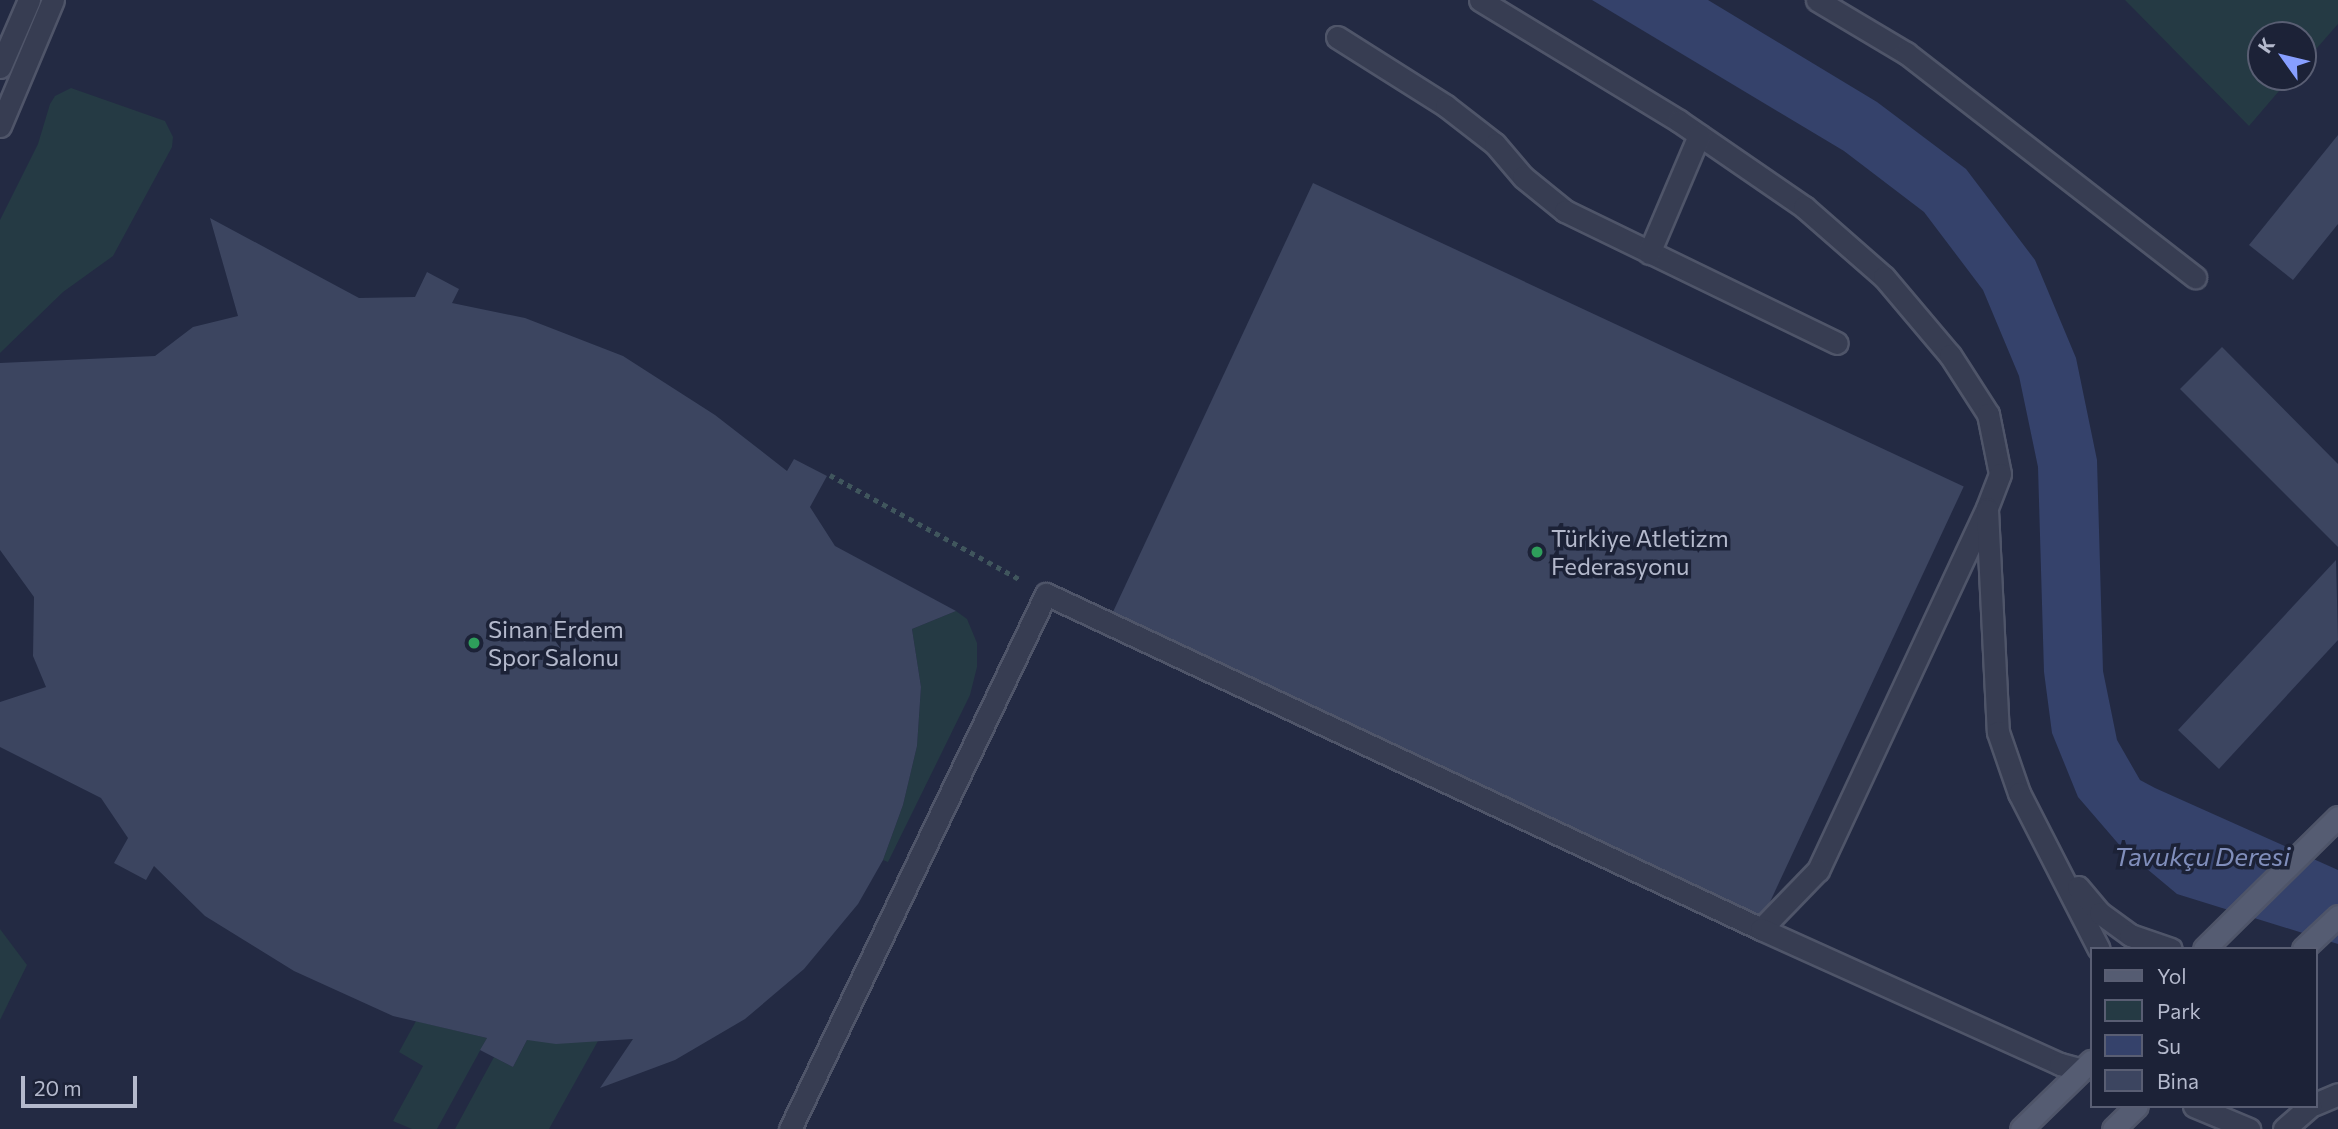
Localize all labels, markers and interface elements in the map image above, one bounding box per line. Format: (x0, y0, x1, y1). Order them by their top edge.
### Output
north arrow (2247, 21, 2317, 91)
text: K (2253, 33, 2279, 57)
place label: Türkiye Atletizm Federasyonu (1551, 524, 1729, 580)
marker: Türkiye Atletizm Federasyonu (1529, 544, 1545, 560)
place label: Sinan Erdem Spor Salonu (488, 615, 624, 671)
marker: Sinan Erdem Spor Salonu (466, 635, 482, 651)
water label: Tavukçu Deresi (2114, 840, 2290, 872)
legend (2090, 947, 2317, 1108)
text: Yol (2157, 963, 2187, 988)
text: Park (2157, 998, 2201, 1023)
text: Su (2157, 1033, 2181, 1058)
scale bar (24, 1062, 140, 1106)
text: Bina (2157, 1068, 2199, 1093)
text: 20 m (34, 1075, 82, 1100)

